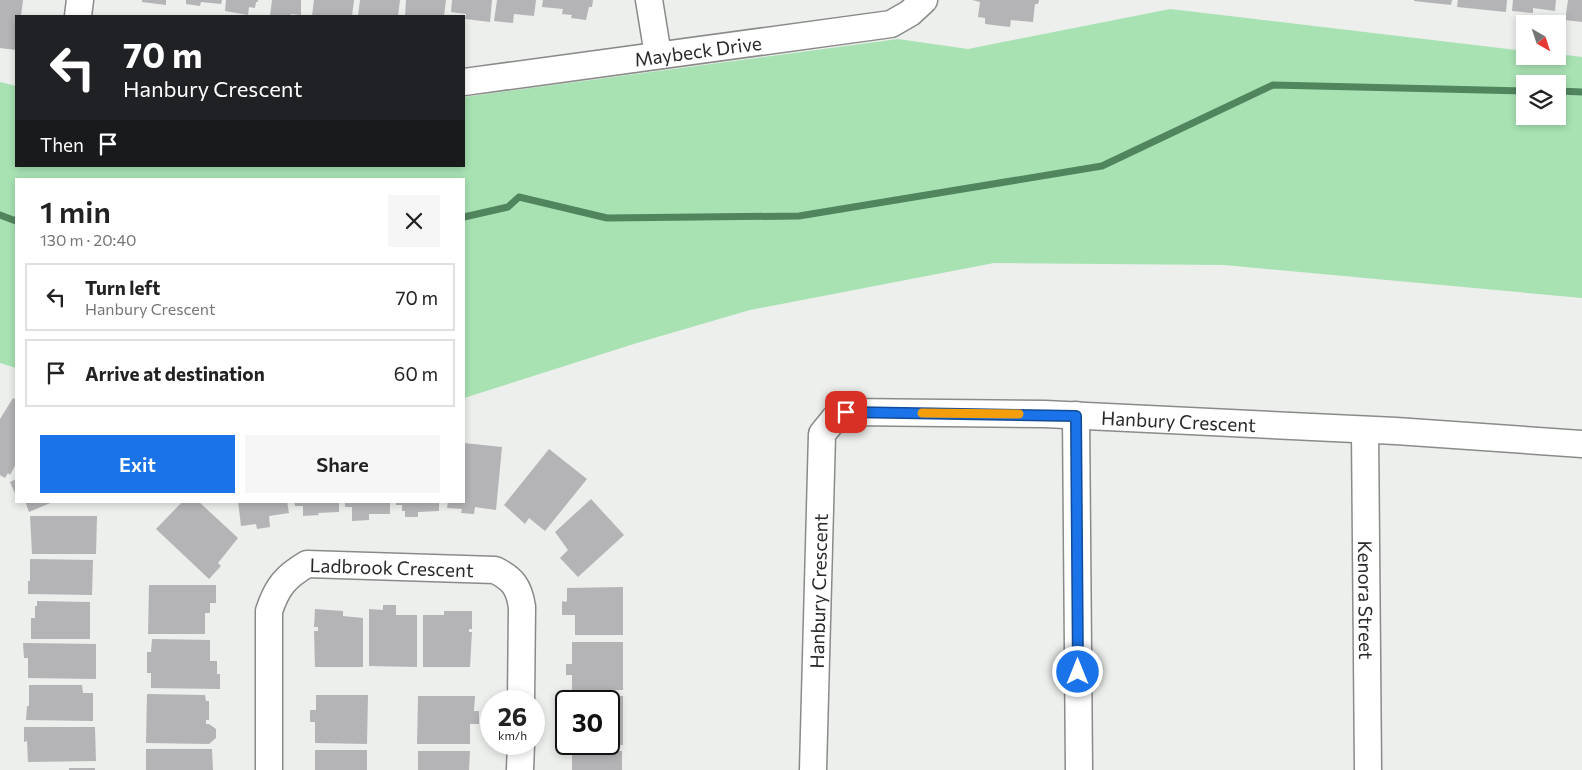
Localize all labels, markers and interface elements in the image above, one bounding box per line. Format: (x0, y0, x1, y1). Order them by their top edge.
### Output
north arrow (1516, 15, 1566, 65)
map controls (1516, 15, 1566, 125)
street label: Maybeck Drive (633, 30, 763, 70)
text: 70 m (123, 32, 203, 75)
icon: left (40, 35, 105, 100)
text: Hanbury Crescent (123, 75, 303, 102)
button: layers (1516, 75, 1566, 125)
icon: arrive (94, 130, 122, 158)
text: Then (40, 133, 84, 156)
text: 1 min (40, 192, 111, 229)
button: close (388, 195, 440, 247)
text: 130 m · 20:40 (40, 230, 136, 249)
text: Turn left (85, 276, 160, 299)
icon: left (42, 283, 70, 311)
text: 70 m (395, 286, 438, 309)
text: Hanbury Crescent (85, 299, 216, 318)
icon: arrive (42, 359, 70, 387)
text: Arrive at destination (85, 362, 265, 385)
text: 60 m (394, 362, 438, 385)
pin (825, 391, 867, 433)
icon: arrive (832, 398, 860, 426)
street label: Hanbury Crescent (1101, 405, 1257, 436)
button: Exit (40, 435, 235, 493)
button: Share (245, 435, 440, 493)
street label: Hanbury Crescent (804, 513, 831, 669)
street label: Kenora Street (1354, 540, 1379, 660)
street label: Ladbrook Crescent (309, 553, 474, 581)
position arrow (1051, 645, 1103, 697)
speed limit sign: 30 (555, 690, 620, 755)
text: 26 (498, 701, 527, 731)
text: km/h (498, 728, 527, 742)

